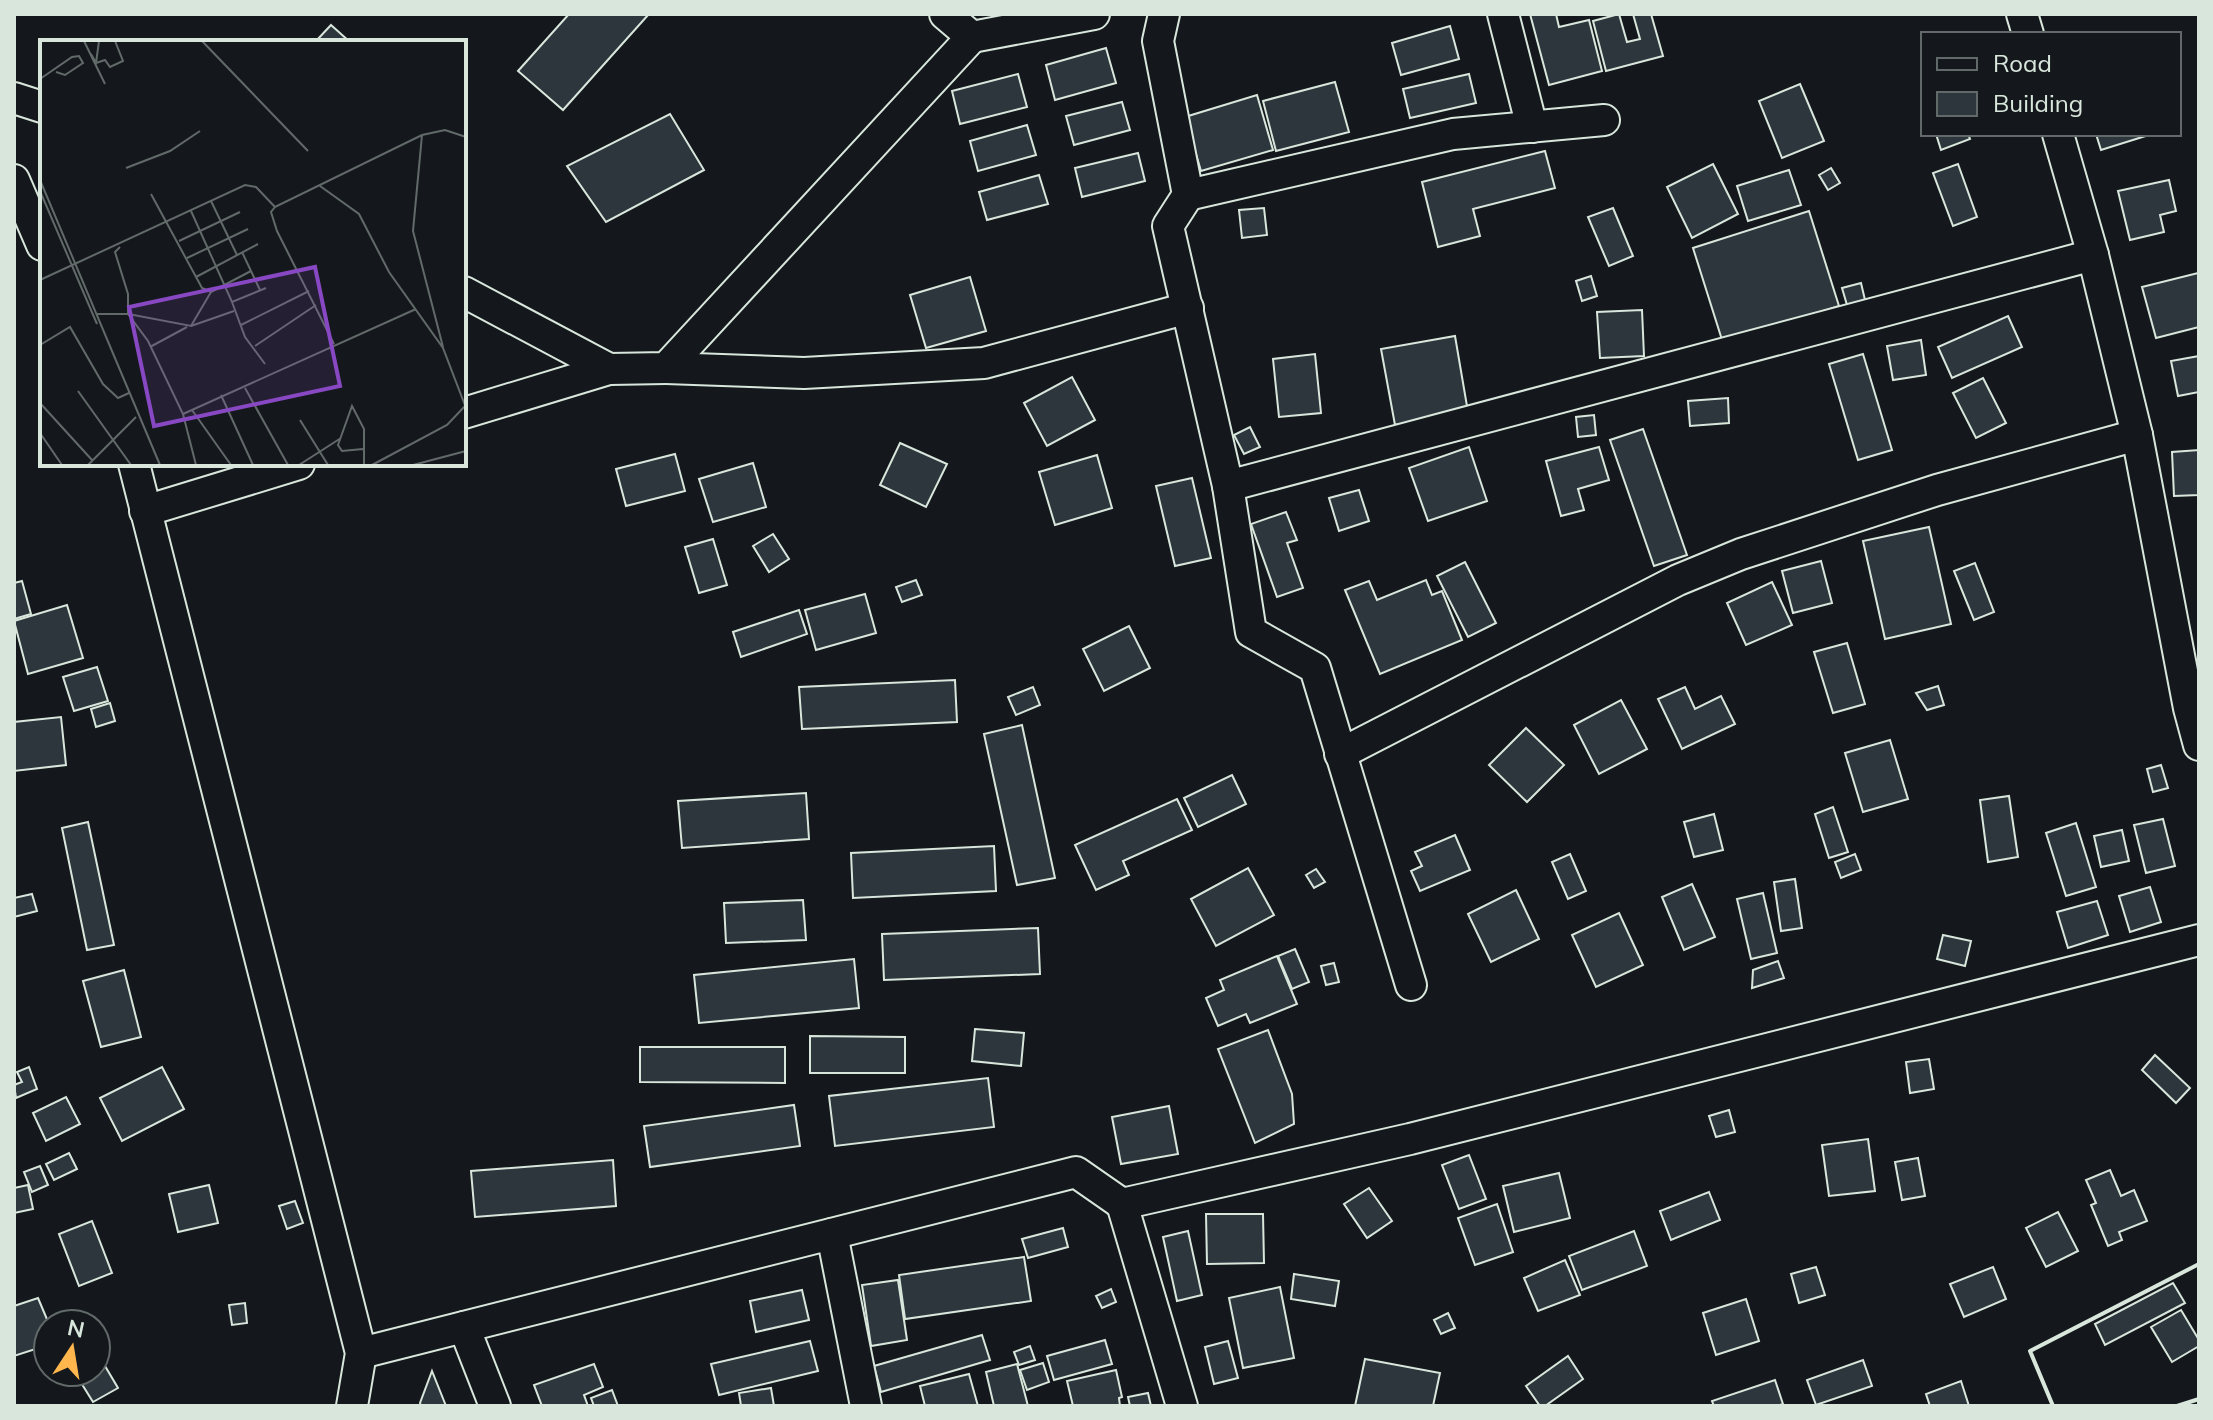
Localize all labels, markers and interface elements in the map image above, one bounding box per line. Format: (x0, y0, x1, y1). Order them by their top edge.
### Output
legend (1921, 32, 2181, 136)
inset map (40, 40, 466, 466)
text: Road (1993, 48, 2052, 78)
text: Building (1993, 88, 2083, 118)
north arrow (32, 1308, 112, 1388)
text: N (65, 1313, 87, 1344)

